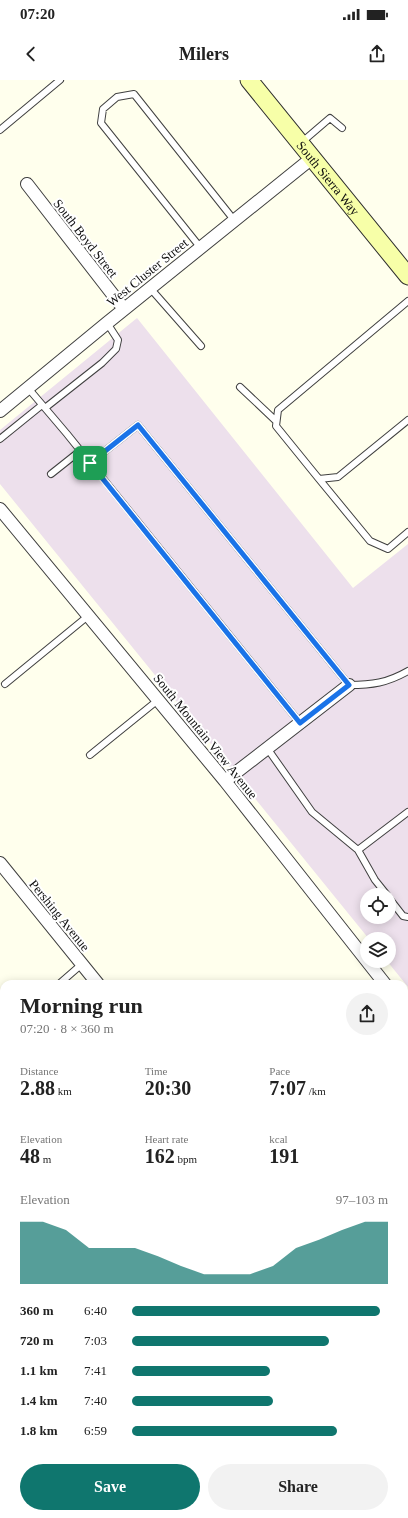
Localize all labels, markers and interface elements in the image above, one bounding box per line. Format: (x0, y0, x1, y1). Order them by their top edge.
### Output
text: 07:20 (20, 6, 55, 22)
icon: back (20, 43, 42, 65)
icon: share (366, 43, 388, 65)
text: Milers (179, 44, 229, 64)
street label: South Sierra Way (293, 138, 363, 219)
street label: South Boyd Street (50, 196, 121, 281)
street label: West Cluster Street (104, 235, 191, 310)
pin (73, 446, 107, 480)
icon: arrive (79, 452, 101, 474)
street label: South Mountain View Avenue (151, 671, 261, 802)
street label: Pershing Avenue (26, 877, 93, 954)
map controls (360, 888, 396, 968)
button: locate (360, 888, 396, 924)
button: layers (360, 932, 396, 968)
text: Morning run (20, 993, 143, 1018)
button: share (346, 993, 388, 1035)
text: 07:20 · 8 × 360 m (20, 1021, 114, 1036)
text: Distance (20, 1065, 58, 1077)
text: Time (145, 1065, 167, 1077)
text: Pace (269, 1065, 290, 1077)
text: 2.88 (20, 1077, 55, 1099)
text: 20:30 (145, 1077, 191, 1099)
text: 7:07 (269, 1077, 306, 1099)
text: km (55, 1085, 72, 1097)
text: /km (306, 1085, 326, 1097)
text: Elevation (20, 1133, 62, 1145)
text: Heart rate (145, 1133, 188, 1145)
text: kcal (269, 1133, 288, 1145)
text: 48 (20, 1145, 40, 1167)
text: 162 (145, 1145, 175, 1167)
text: 191 (269, 1145, 299, 1167)
text: m (40, 1153, 51, 1165)
text: bpm (175, 1153, 197, 1165)
text: Elevation (20, 1192, 70, 1207)
text: 97–103 m (336, 1192, 388, 1207)
text: 360 m (20, 1303, 54, 1318)
text: 6:40 (84, 1303, 107, 1318)
text: 720 m (20, 1333, 54, 1348)
text: 7:03 (84, 1333, 107, 1348)
text: 1.1 km (20, 1363, 58, 1378)
text: 7:41 (84, 1363, 107, 1378)
text: 1.4 km (20, 1393, 58, 1408)
text: 7:40 (84, 1393, 107, 1408)
text: 1.8 km (20, 1423, 58, 1438)
text: 6:59 (84, 1423, 107, 1438)
button: Save (20, 1464, 200, 1510)
button: Share (208, 1464, 388, 1510)

